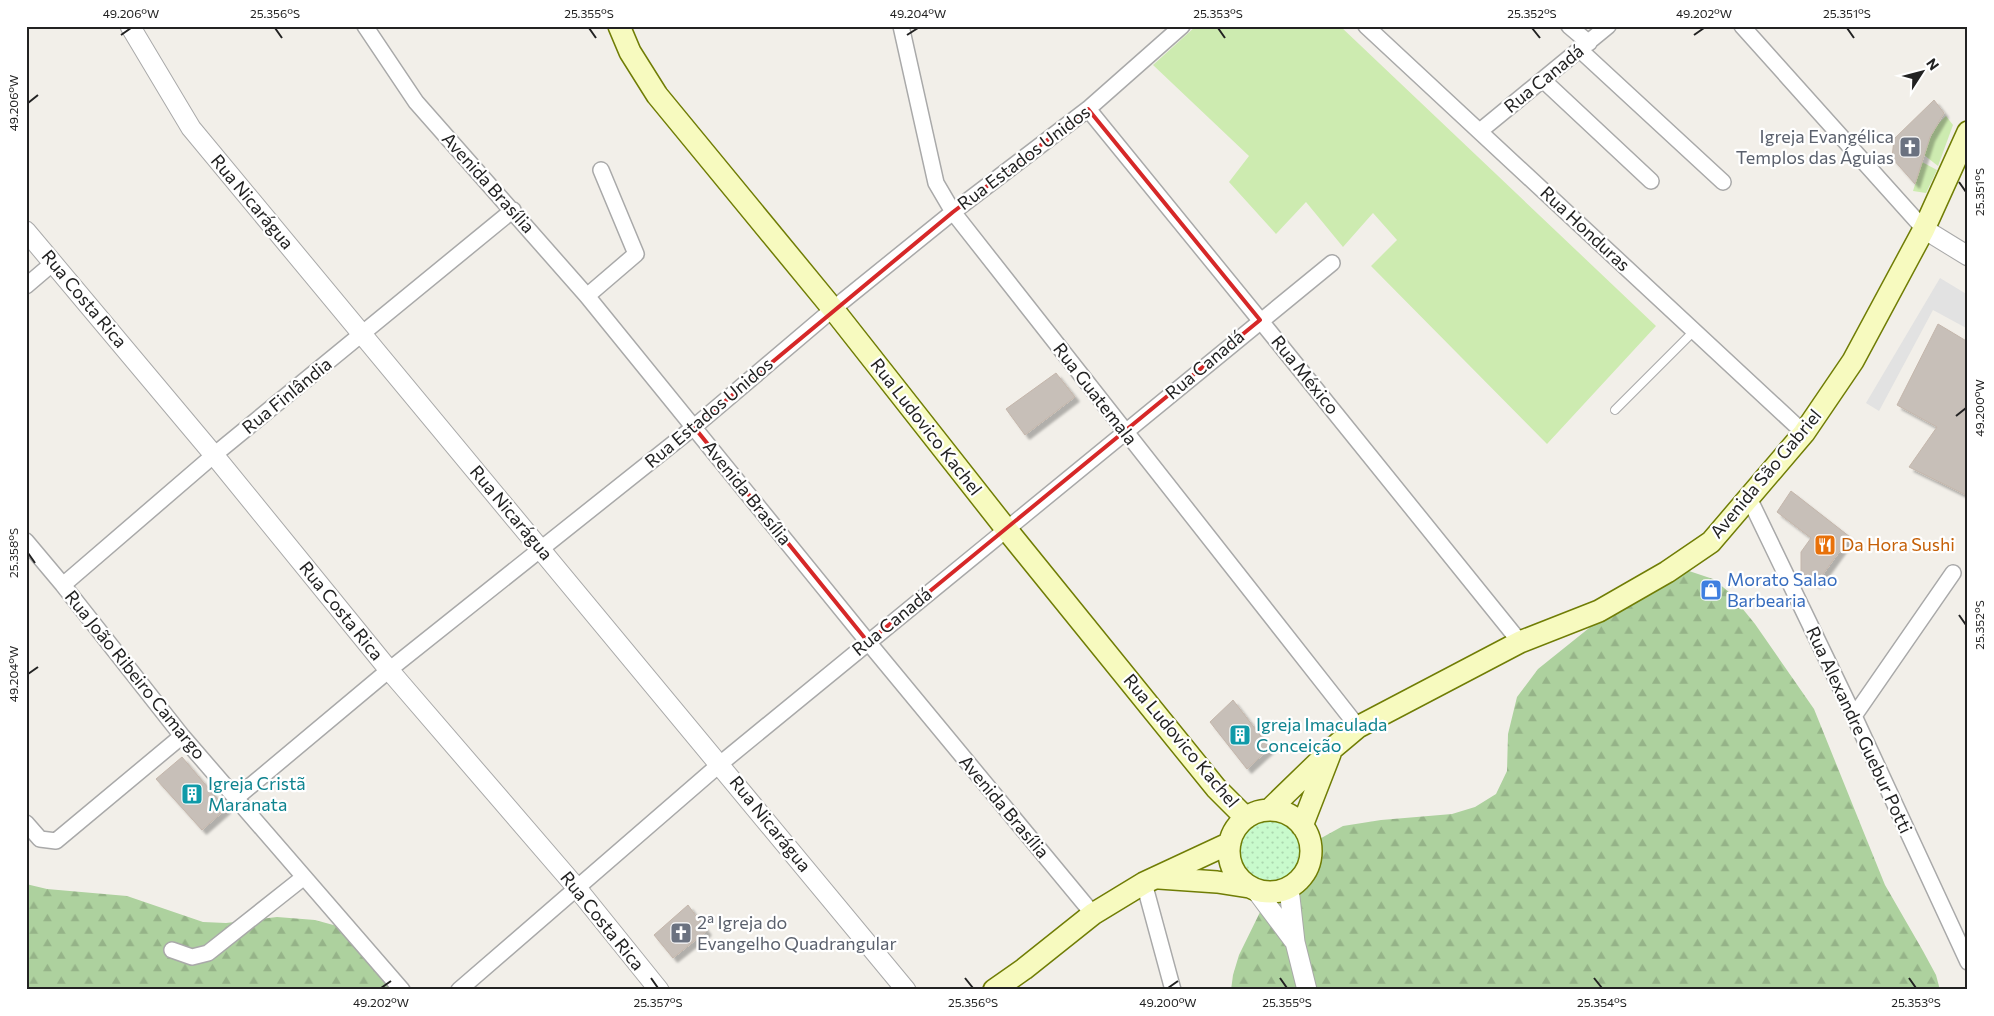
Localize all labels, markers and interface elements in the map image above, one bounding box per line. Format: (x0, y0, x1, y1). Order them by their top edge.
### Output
text: 49.206°W (103, 6, 159, 20)
text: 25.356°S (250, 6, 300, 20)
text: 25.355°S (564, 6, 614, 20)
text: 49.204°W (890, 6, 946, 20)
text: 25.353°S (1193, 6, 1243, 20)
text: 25.352°S (1507, 6, 1557, 20)
text: 49.202°W (1676, 6, 1732, 20)
text: 25.351°S (1823, 6, 1871, 20)
street label: Rua Canadá (1499, 39, 1588, 117)
north arrow (1896, 48, 1946, 98)
text: N (1923, 55, 1943, 73)
text: 49.206°W (6, 75, 20, 131)
street label: Rua Estados Unidos (953, 100, 1094, 214)
place label: Igreja Evangélica Templos das Águias (1736, 125, 1894, 168)
street label: Avenida Brasília (438, 127, 540, 237)
church icon: Igreja Evangélica Templos das Águias (1898, 135, 1922, 159)
street label: Rua Nicarágua (207, 149, 299, 253)
text: 25.351°S (1972, 168, 1986, 216)
street label: Rua Honduras (1536, 181, 1635, 275)
street label: Rua Costa Rica (37, 245, 132, 352)
street label: Rua Canadá (1160, 325, 1248, 404)
street label: Rua México (1267, 330, 1344, 418)
street label: Rua Guatemala (1049, 338, 1142, 449)
street label: Rua Finlândia (237, 352, 336, 438)
street label: Rua Estados Unidos (640, 352, 777, 472)
street label: Rua Ludovico Kachel (866, 353, 987, 499)
text: 49.200°W (1972, 379, 1986, 437)
street label: Avenida São Gabriel (1705, 404, 1826, 542)
street label: Avenida Brasília (699, 436, 797, 549)
street label: Rua Nicarágua (466, 460, 558, 564)
text: 25.358°S (6, 528, 20, 578)
restaurant icon: Da Hora Sushi (1813, 533, 1837, 557)
place label: Da Hora Sushi (1841, 533, 1955, 555)
street label: Rua Costa Rica (295, 556, 388, 664)
place label: Morato Salao Barbearia (1727, 568, 1838, 611)
shop icon: Morato Salao Barbearia (1699, 578, 1723, 602)
street label: Rua Canadá (847, 582, 936, 660)
street label: Rua João Ribeiro Camargo (61, 585, 211, 763)
text: 25.352°S (1972, 600, 1986, 650)
street label: Rua Alexandre Guebur Potti (1802, 623, 1918, 837)
text: 49.204°W (6, 646, 20, 702)
street label: Rua Ludovico Kachel (1119, 669, 1244, 812)
place label: Igreja Imaculada Conceição (1256, 713, 1388, 756)
building icon: Igreja Imaculada Conceição (1228, 723, 1252, 747)
street label: Avenida Brasília (955, 750, 1054, 862)
street label: Rua Nicarágua (725, 771, 816, 876)
place label: Igreja Cristã Maranata (208, 772, 306, 815)
building icon: Igreja Cristã Maranata (180, 782, 204, 806)
street label: Rua Costa Rica (556, 866, 649, 974)
place label: 2ª Igreja do Evangelho Quadrangular (697, 911, 897, 954)
church icon: 2ª Igreja do Evangelho Quadrangular (669, 921, 693, 945)
text: 49.202°W (353, 995, 409, 1009)
text: 25.357°S (633, 995, 683, 1009)
text: 25.356°S (948, 995, 998, 1009)
text: 49.200°W (1139, 995, 1197, 1009)
text: 25.355°S (1262, 995, 1312, 1009)
text: 25.354°S (1577, 995, 1627, 1009)
text: 25.353°S (1891, 995, 1941, 1009)

